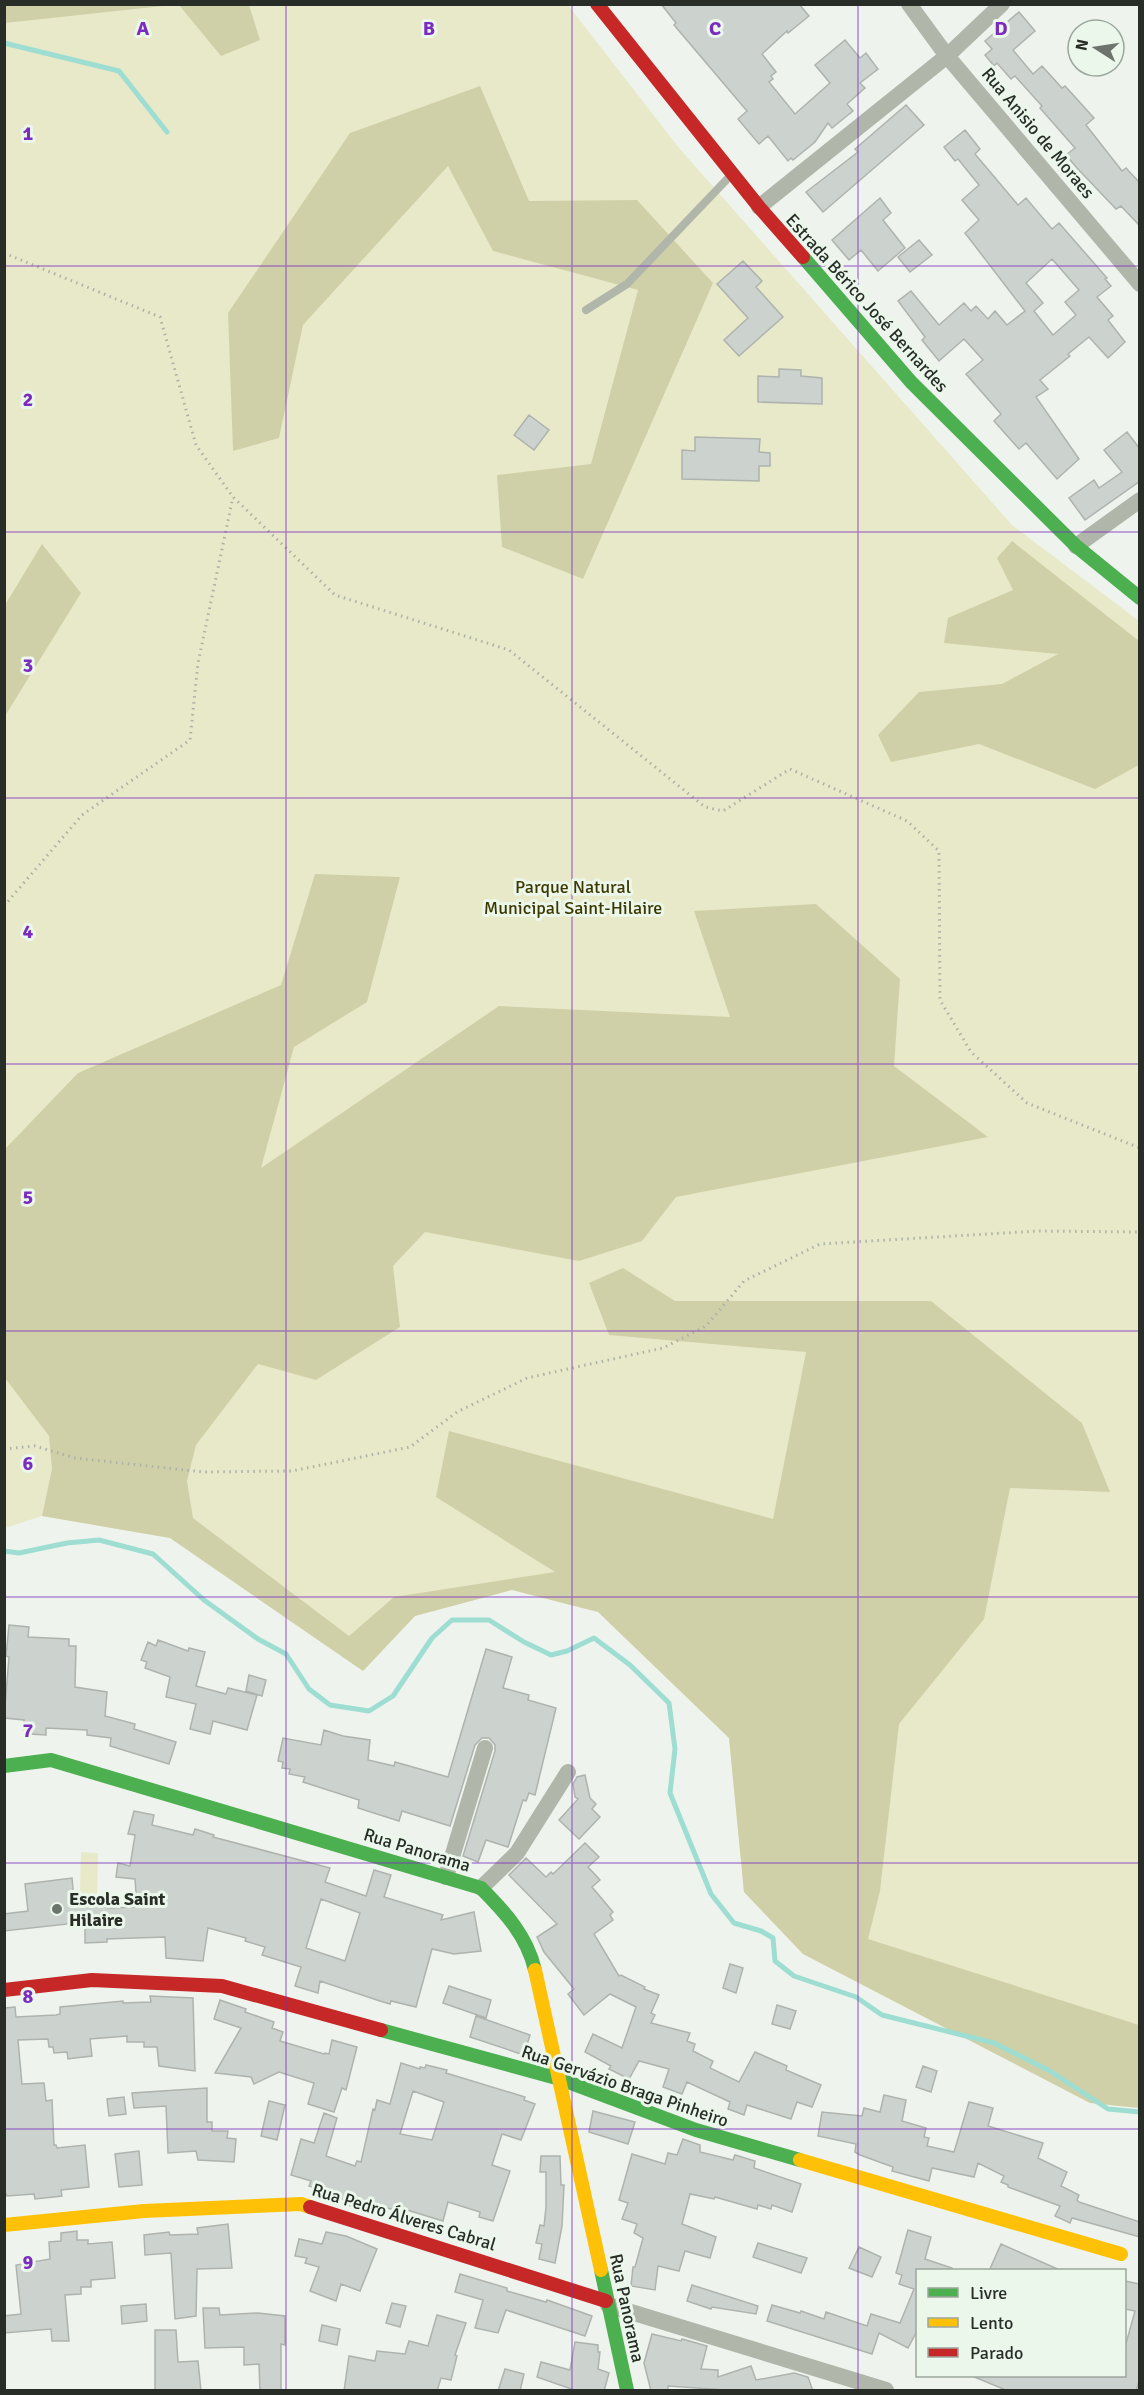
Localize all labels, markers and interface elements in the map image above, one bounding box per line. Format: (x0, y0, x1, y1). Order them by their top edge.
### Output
text: A (137, 16, 150, 41)
text: B (423, 16, 435, 41)
text: C (709, 16, 721, 41)
text: D (994, 16, 1008, 41)
north arrow (1066, 18, 1126, 78)
text: N (1071, 38, 1093, 53)
street label: Rua Anisio de Moraes (977, 63, 1099, 203)
text: 1 (23, 121, 34, 146)
street label: Estrada Bérico José Bernardes (781, 209, 953, 397)
text: 2 (23, 387, 33, 412)
text: 3 (23, 653, 33, 678)
park label: Parque Natural Municipal Saint-Hilaire (484, 876, 662, 919)
text: 4 (23, 919, 34, 944)
text: 5 (23, 1185, 33, 1210)
text: 6 (23, 1451, 34, 1476)
text: 7 (23, 1718, 34, 1743)
street label: Rua Panorama (361, 1823, 473, 1877)
place label: Escola Saint Hilaire (69, 1888, 166, 1931)
marker: Escola Saint Hilaire (50, 1902, 64, 1916)
text: 8 (23, 1984, 34, 2009)
street label: Rua Gervázio Braga Pinheiro (519, 2040, 731, 2132)
street label: Rua Pedro Álveres Cabral (309, 2178, 499, 2256)
text: 9 (23, 2250, 34, 2275)
street label: Rua Panorama (605, 2252, 649, 2364)
legend (916, 2269, 1126, 2377)
text: Livre (970, 2282, 1007, 2304)
text: Lento (970, 2312, 1013, 2334)
text: Parado (970, 2342, 1023, 2364)

